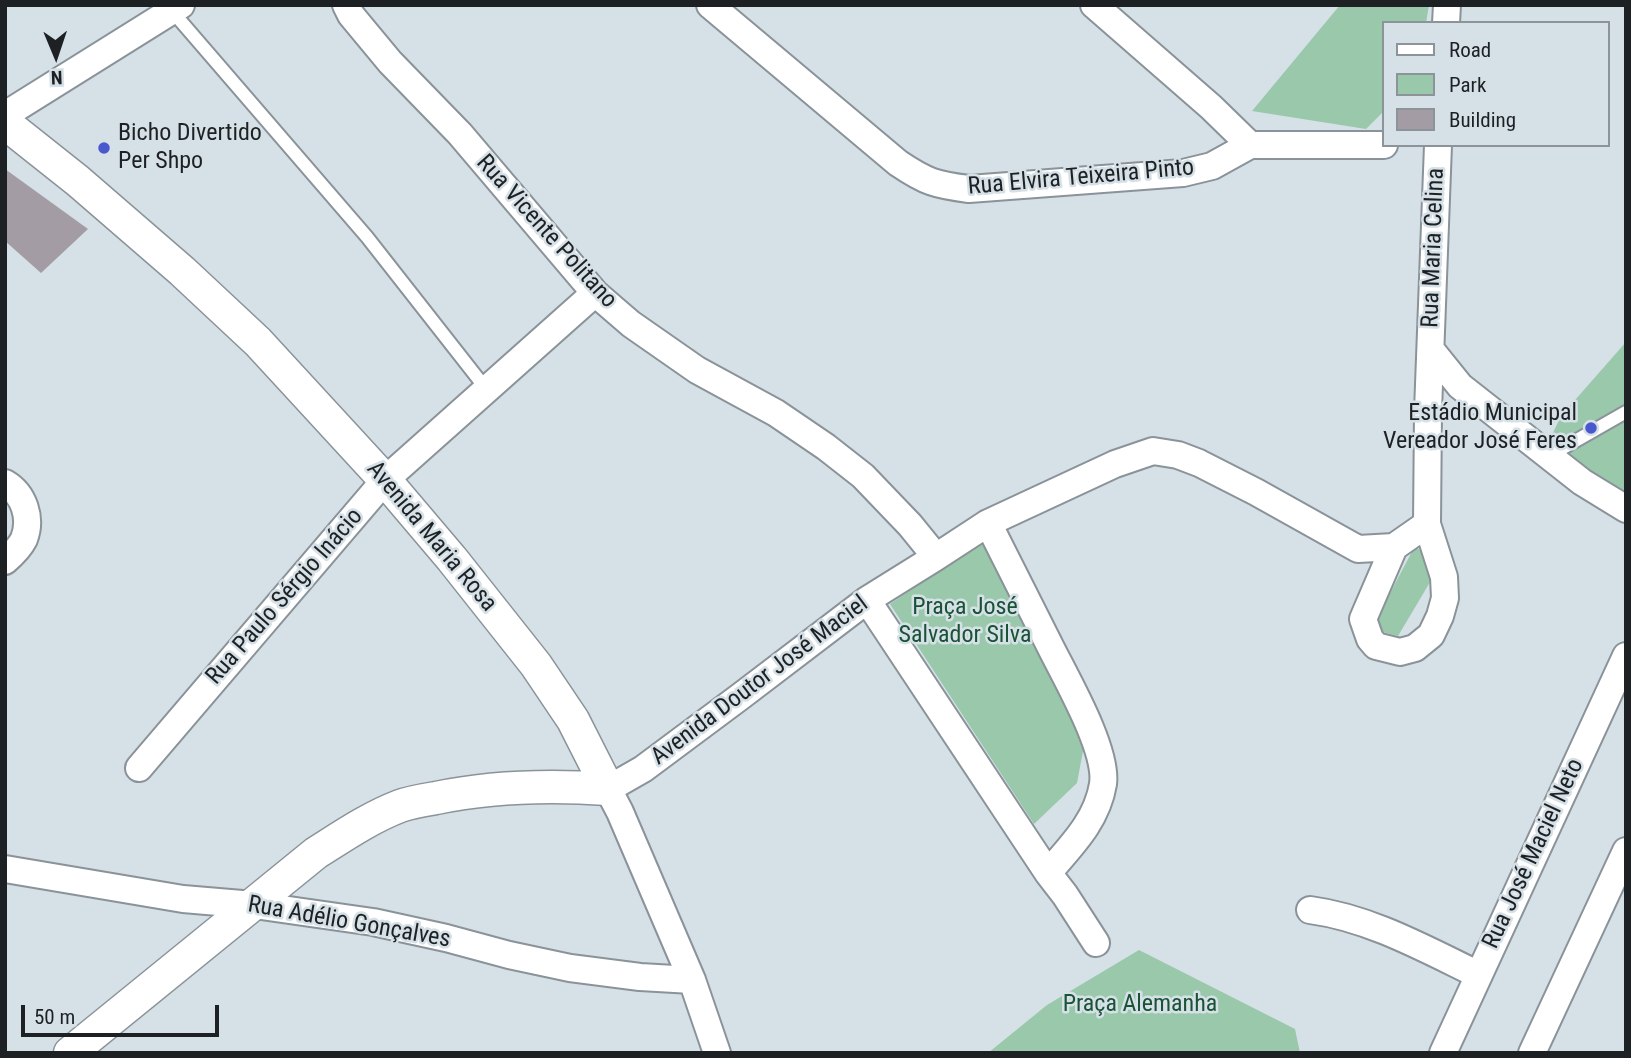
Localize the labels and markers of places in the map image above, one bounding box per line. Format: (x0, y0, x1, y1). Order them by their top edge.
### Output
place label: Bicho Divertido Per Shpo (118, 120, 262, 176)
marker: Bicho Divertido Per Shpo (96, 140, 112, 156)
place label: Estádio Municipal Vereador José Feres (1383, 400, 1577, 456)
marker: Estádio Municipal Vereador José Feres (1583, 420, 1599, 436)

